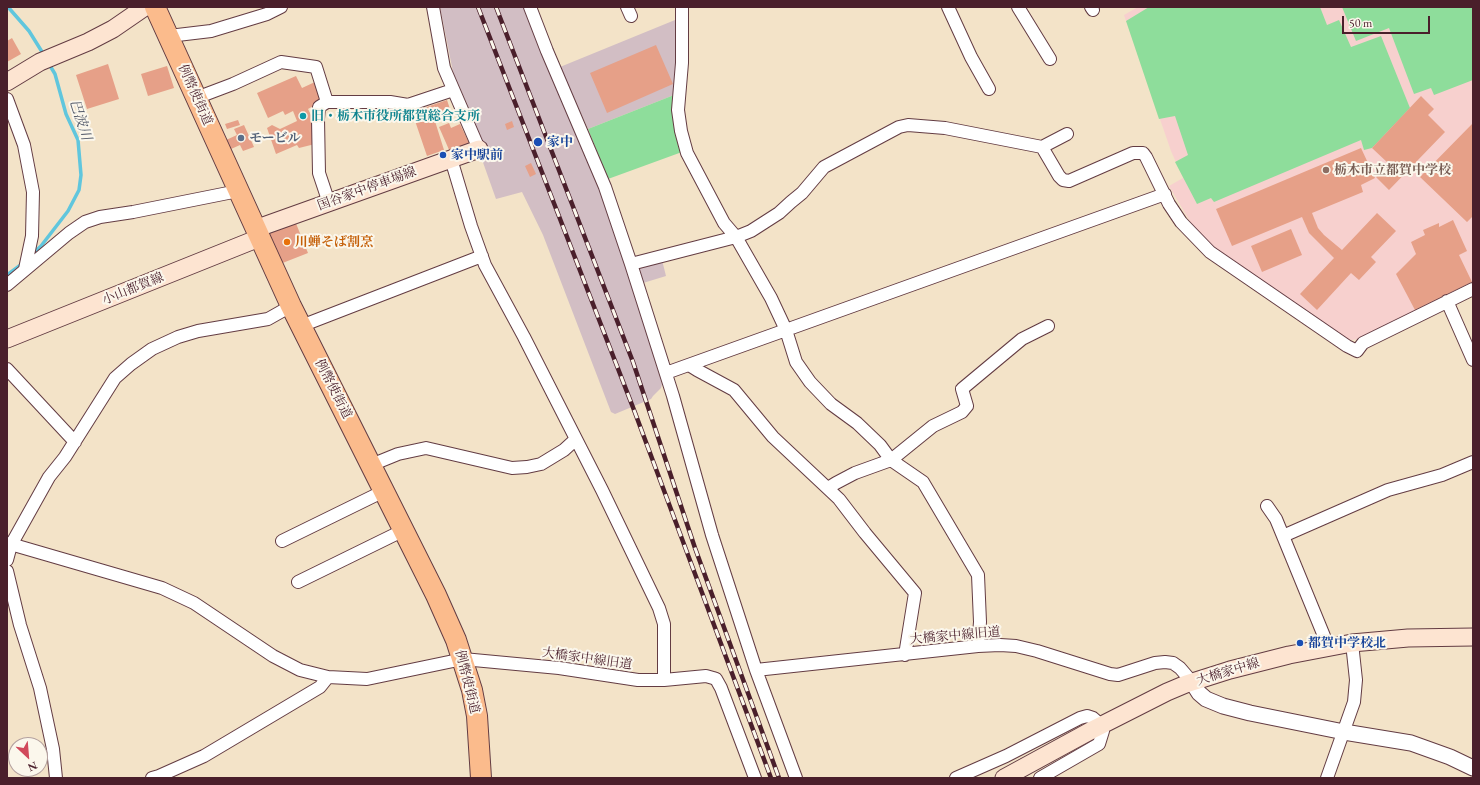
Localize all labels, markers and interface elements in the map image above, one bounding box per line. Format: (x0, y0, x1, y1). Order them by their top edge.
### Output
scale bar (1344, 8, 1432, 34)
text: 50 m (1349, 15, 1372, 31)
street label: 例幣使街道 (175, 62, 215, 128)
water label: 巴波川 (66, 97, 94, 143)
place label: 旧・栃木市役所都賀総合支所 (311, 108, 480, 124)
marker: 旧・栃木市役所都賀総合支所 (298, 111, 308, 121)
place label: モービル (249, 130, 300, 146)
marker: モービル (236, 133, 246, 143)
place label: 家中 (547, 134, 573, 150)
marker: 家中 (532, 136, 544, 148)
place label: 家中駅前 (451, 147, 503, 163)
marker: 家中駅前 (438, 150, 448, 160)
place label: 栃木市立都賀中学校 (1334, 162, 1451, 178)
street label: 国谷家中停車場線 (315, 164, 419, 214)
marker: 栃木市立都賀中学校 (1321, 165, 1331, 175)
place label: 川蝉そば割烹 (295, 234, 373, 250)
marker: 川蝉そば割烹 (282, 237, 292, 247)
street label: 小山都賀線 (100, 270, 166, 308)
street label: 例幣使街道 (311, 357, 355, 421)
street label: 大橋家中線旧道 (909, 624, 1001, 648)
place label: 都賀中学校北 (1308, 635, 1386, 651)
marker: 都賀中学校北 (1295, 638, 1305, 648)
street label: 大橋家中線旧道 (541, 645, 633, 673)
street label: 例幣使街道 (452, 649, 482, 715)
street label: 大橋家中線 (1195, 655, 1261, 689)
north arrow (8, 737, 48, 777)
text: N (26, 759, 40, 775)

